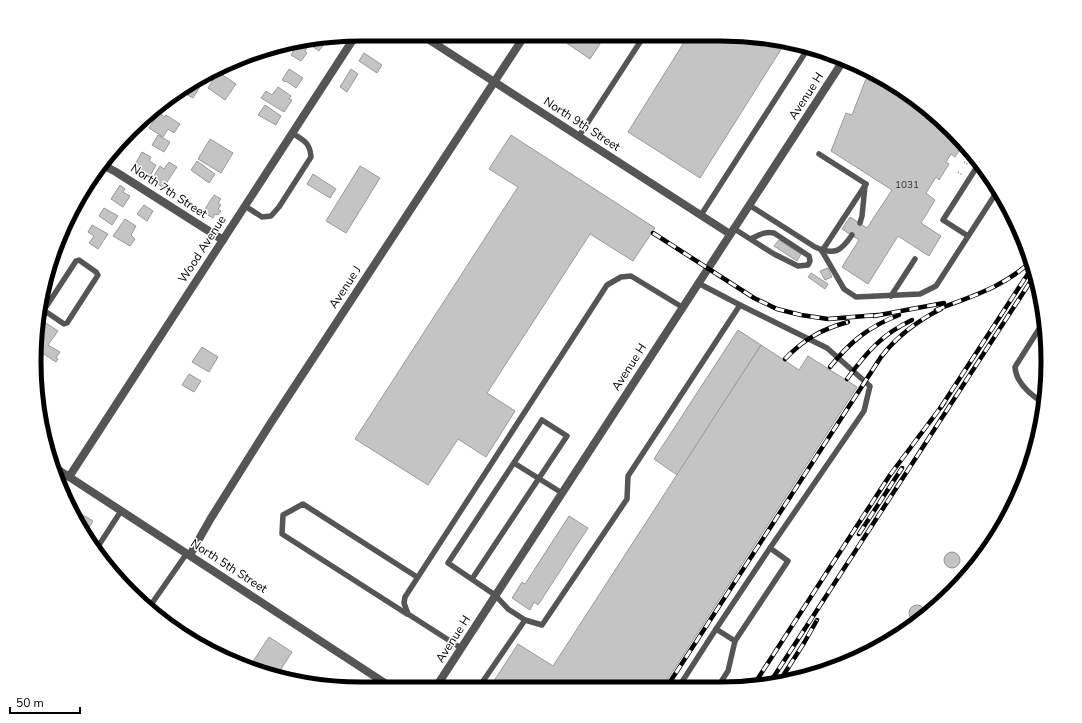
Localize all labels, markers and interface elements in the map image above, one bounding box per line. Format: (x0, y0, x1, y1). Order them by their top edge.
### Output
street label: Avenue H (785, 69, 827, 123)
street label: North 9th Street (541, 93, 624, 155)
street label: North 7th Street (128, 160, 211, 222)
house number: 1031 (895, 178, 919, 192)
street label: Wood Avenue (174, 212, 230, 286)
street label: Avenue J (325, 263, 365, 311)
street label: Avenue H (608, 340, 650, 394)
street label: North 5th Street (188, 535, 271, 597)
street label: Avenue H (432, 612, 474, 666)
scale bar (10, 689, 80, 715)
text: 50 m (16, 695, 44, 711)

